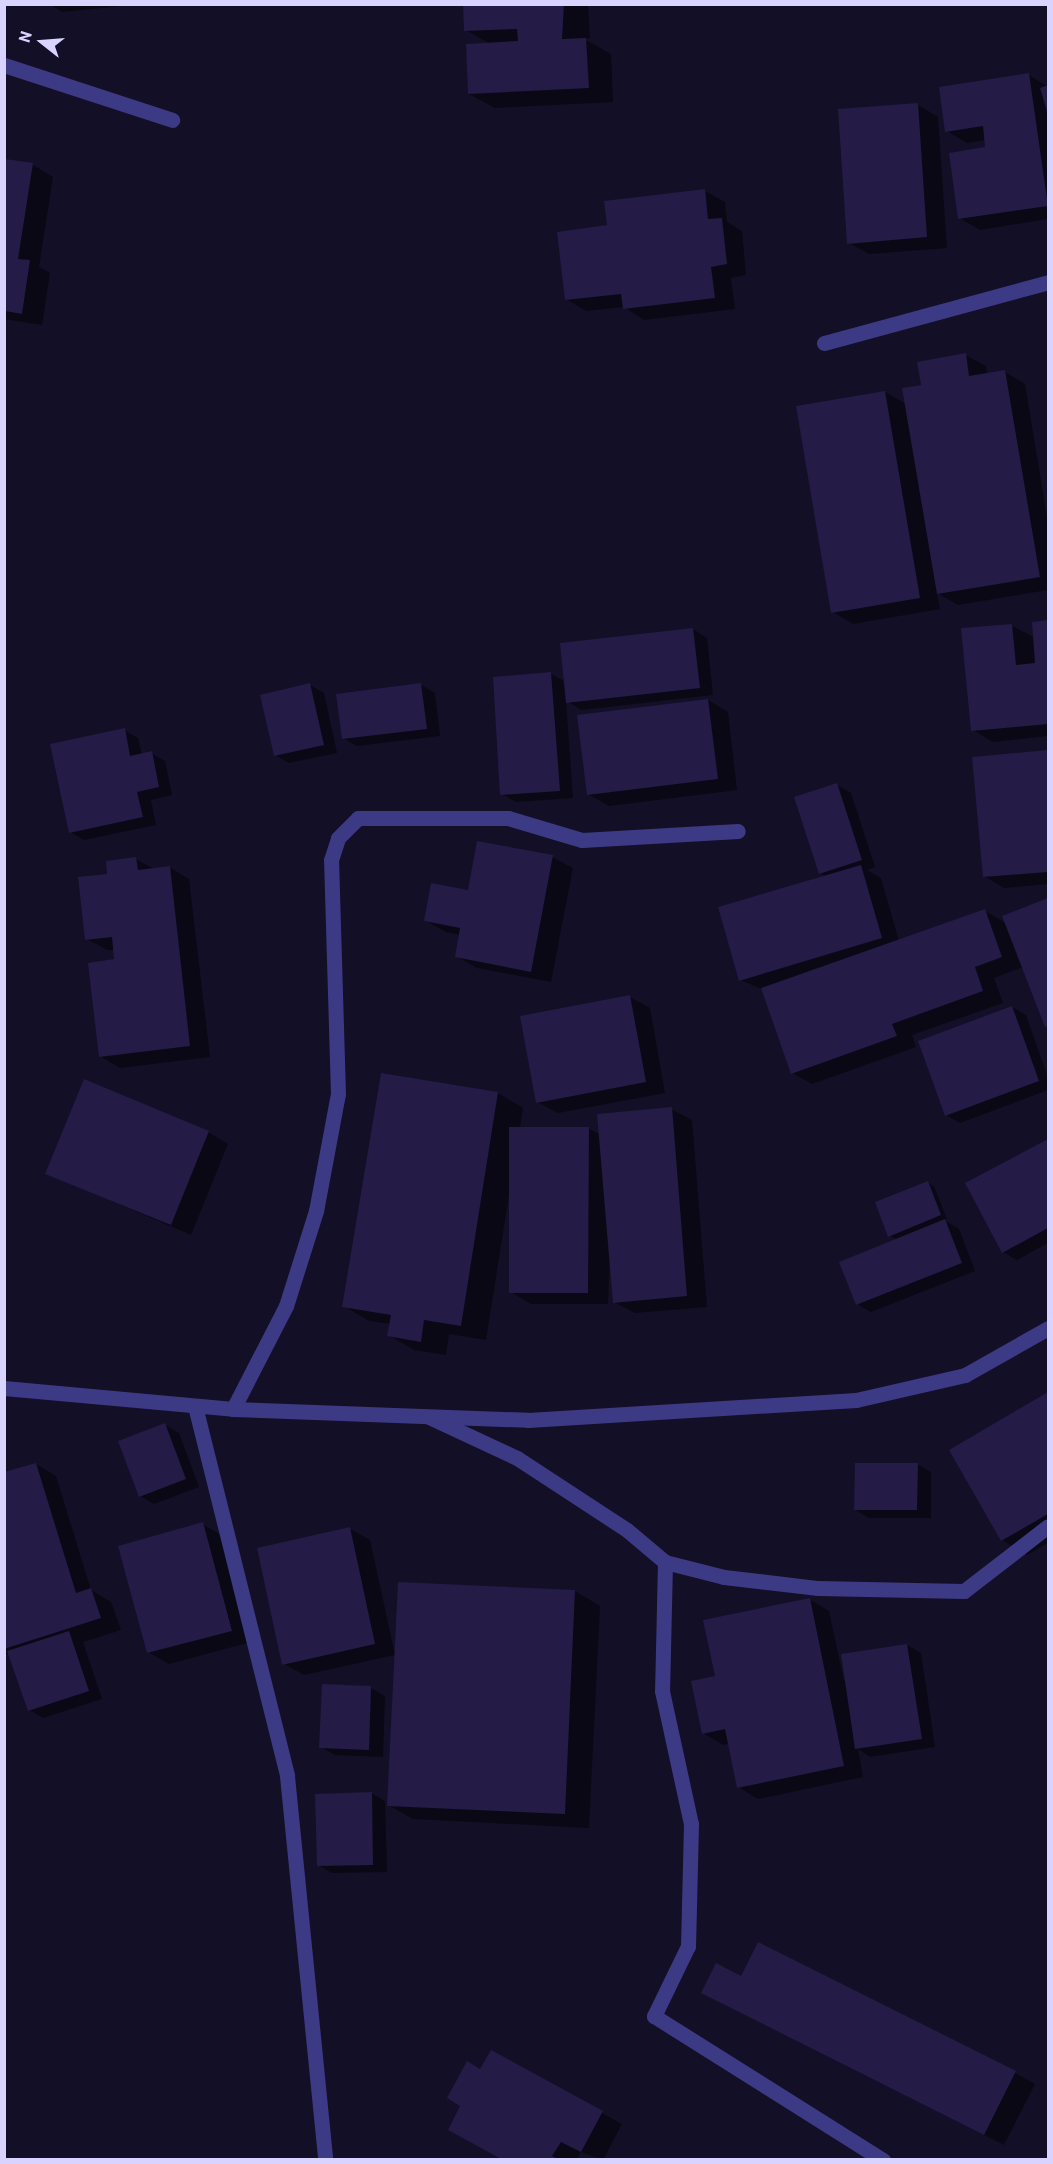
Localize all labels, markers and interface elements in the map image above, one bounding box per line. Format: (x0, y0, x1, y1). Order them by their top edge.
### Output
north arrow (12, 12, 72, 72)
text: N (14, 29, 35, 44)

